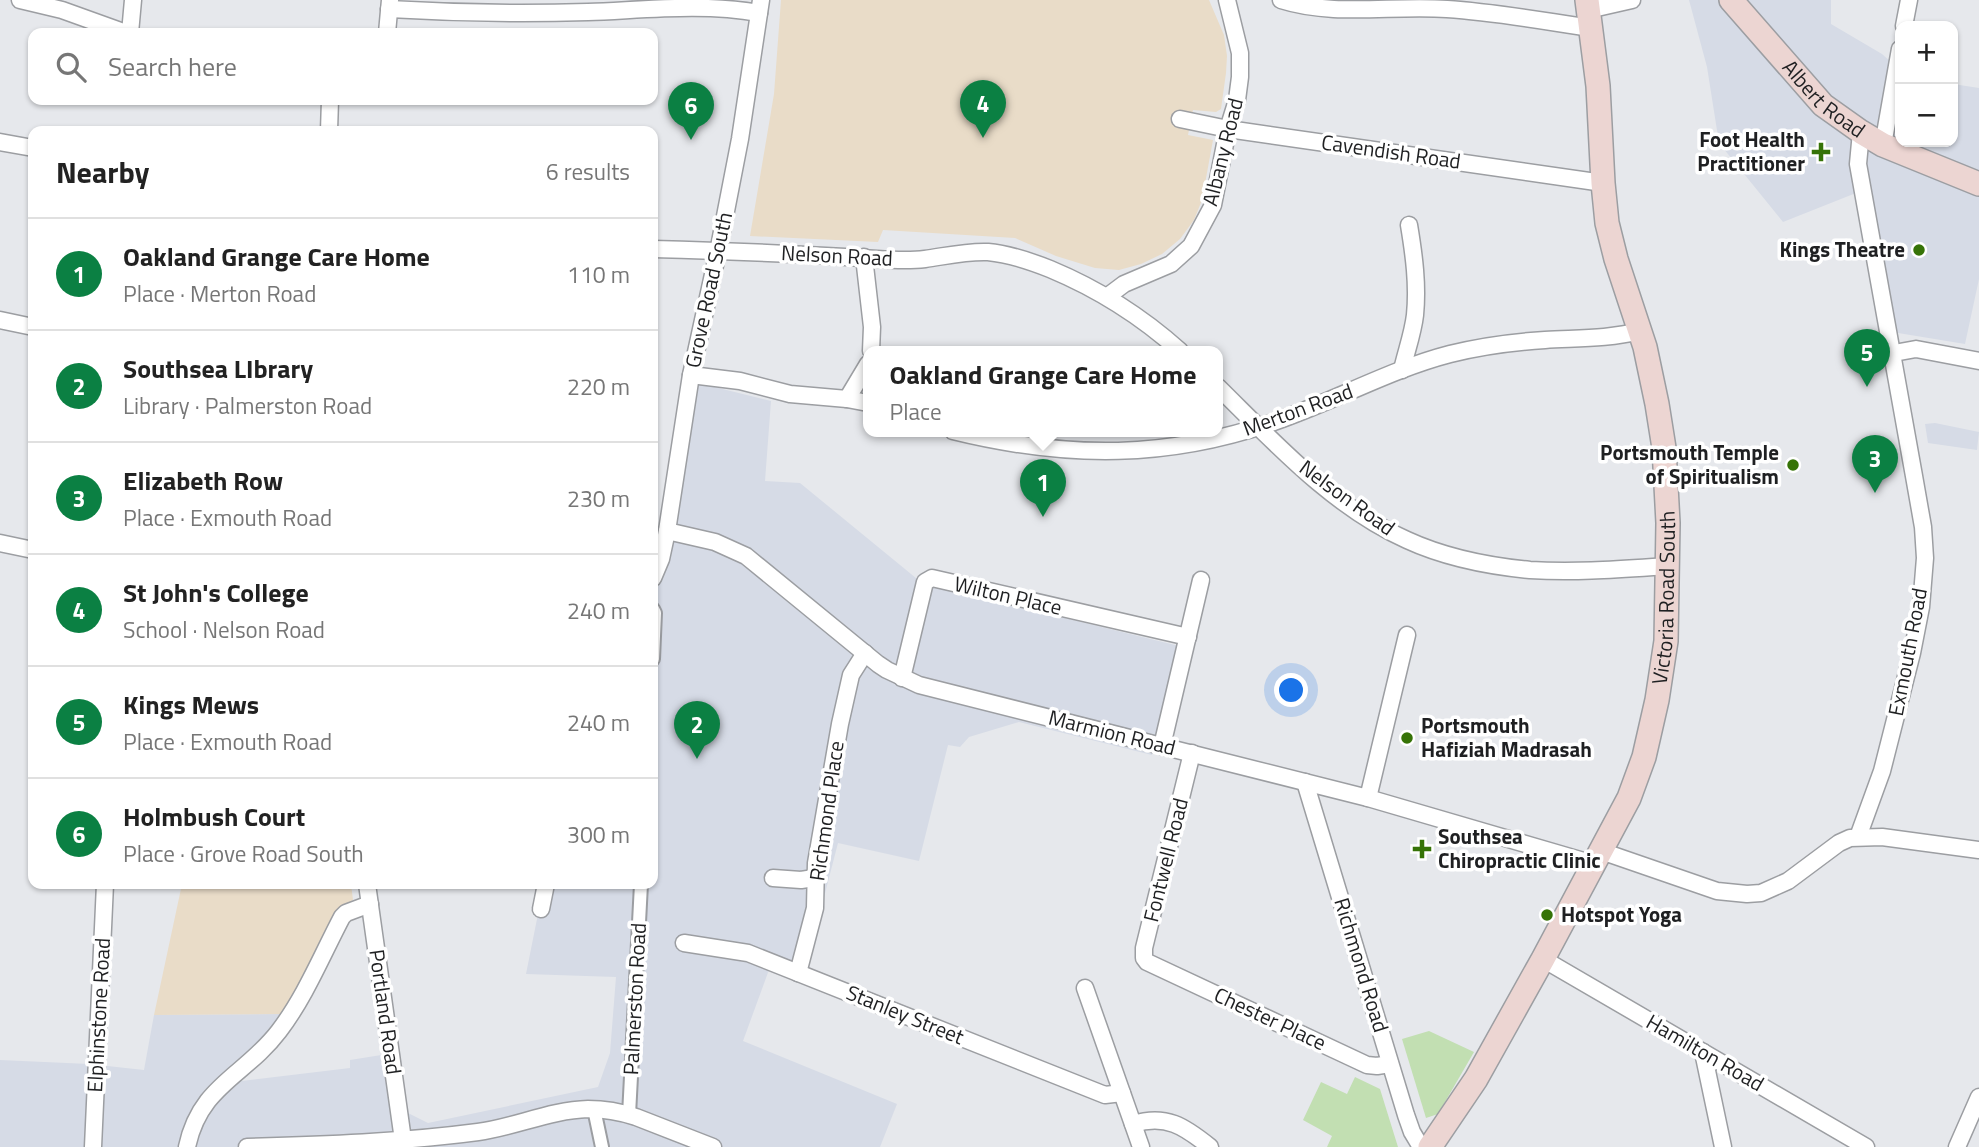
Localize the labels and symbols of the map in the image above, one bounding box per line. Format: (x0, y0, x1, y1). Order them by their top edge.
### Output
street label: Albert Road (1775, 52, 1872, 145)
pin: 4 (960, 80, 1006, 138)
pin: 6 (668, 82, 714, 140)
street label: Albany Road (1193, 94, 1251, 209)
place label: Foot Health Practitioner (1697, 123, 1805, 179)
street label: Cavendish Road (1319, 125, 1463, 177)
marker: Foot Health Practitioner (1811, 142, 1831, 162)
street label: Grove Road South (676, 209, 740, 371)
place label: Kings Theatre (1780, 233, 1905, 265)
street label: Nelson Road (780, 236, 894, 274)
marker: Kings Theatre (1911, 242, 1927, 258)
pin: 5 (1844, 329, 1890, 387)
street label: Merton Road (1238, 374, 1357, 444)
pin: 3 (1852, 435, 1898, 493)
place label: Portsmouth Temple of Spiritualism (1600, 436, 1779, 492)
street label: Nelson Road (1293, 451, 1402, 543)
marker: Portsmouth Temple of Spiritualism (1785, 457, 1801, 473)
pin: 1 (1020, 459, 1066, 517)
street label: Victoria Road South (1643, 510, 1683, 687)
street label: Wilton Place (951, 567, 1065, 623)
street label: Exmouth Road (1879, 585, 1935, 718)
your location (1274, 673, 1308, 707)
pin: 2 (674, 701, 720, 759)
street label: Marmion Road (1045, 701, 1179, 763)
place label: Portsmouth Hafiziah Madrasah (1421, 709, 1592, 765)
marker: Portsmouth Hafiziah Madrasah (1399, 730, 1415, 746)
street label: Richmond Place (800, 739, 852, 883)
street label: Fontwell Road (1134, 794, 1196, 925)
place label: Southsea Chiropractic Clinic (1438, 820, 1601, 876)
marker: Southsea Chiropractic Clinic (1412, 839, 1432, 859)
street label: Richmond Road (1326, 894, 1398, 1036)
place label: Hotspot Yoga (1561, 898, 1682, 930)
marker: Hotspot Yoga (1539, 907, 1555, 923)
street label: Palmerston Road (614, 922, 654, 1076)
street label: Elphinstone Road (78, 937, 118, 1093)
street label: Portland Road (361, 947, 411, 1076)
street label: Stanley Street (842, 976, 970, 1052)
street label: Chester Place (1209, 978, 1332, 1058)
street label: Hamilton Road (1641, 1005, 1770, 1099)

